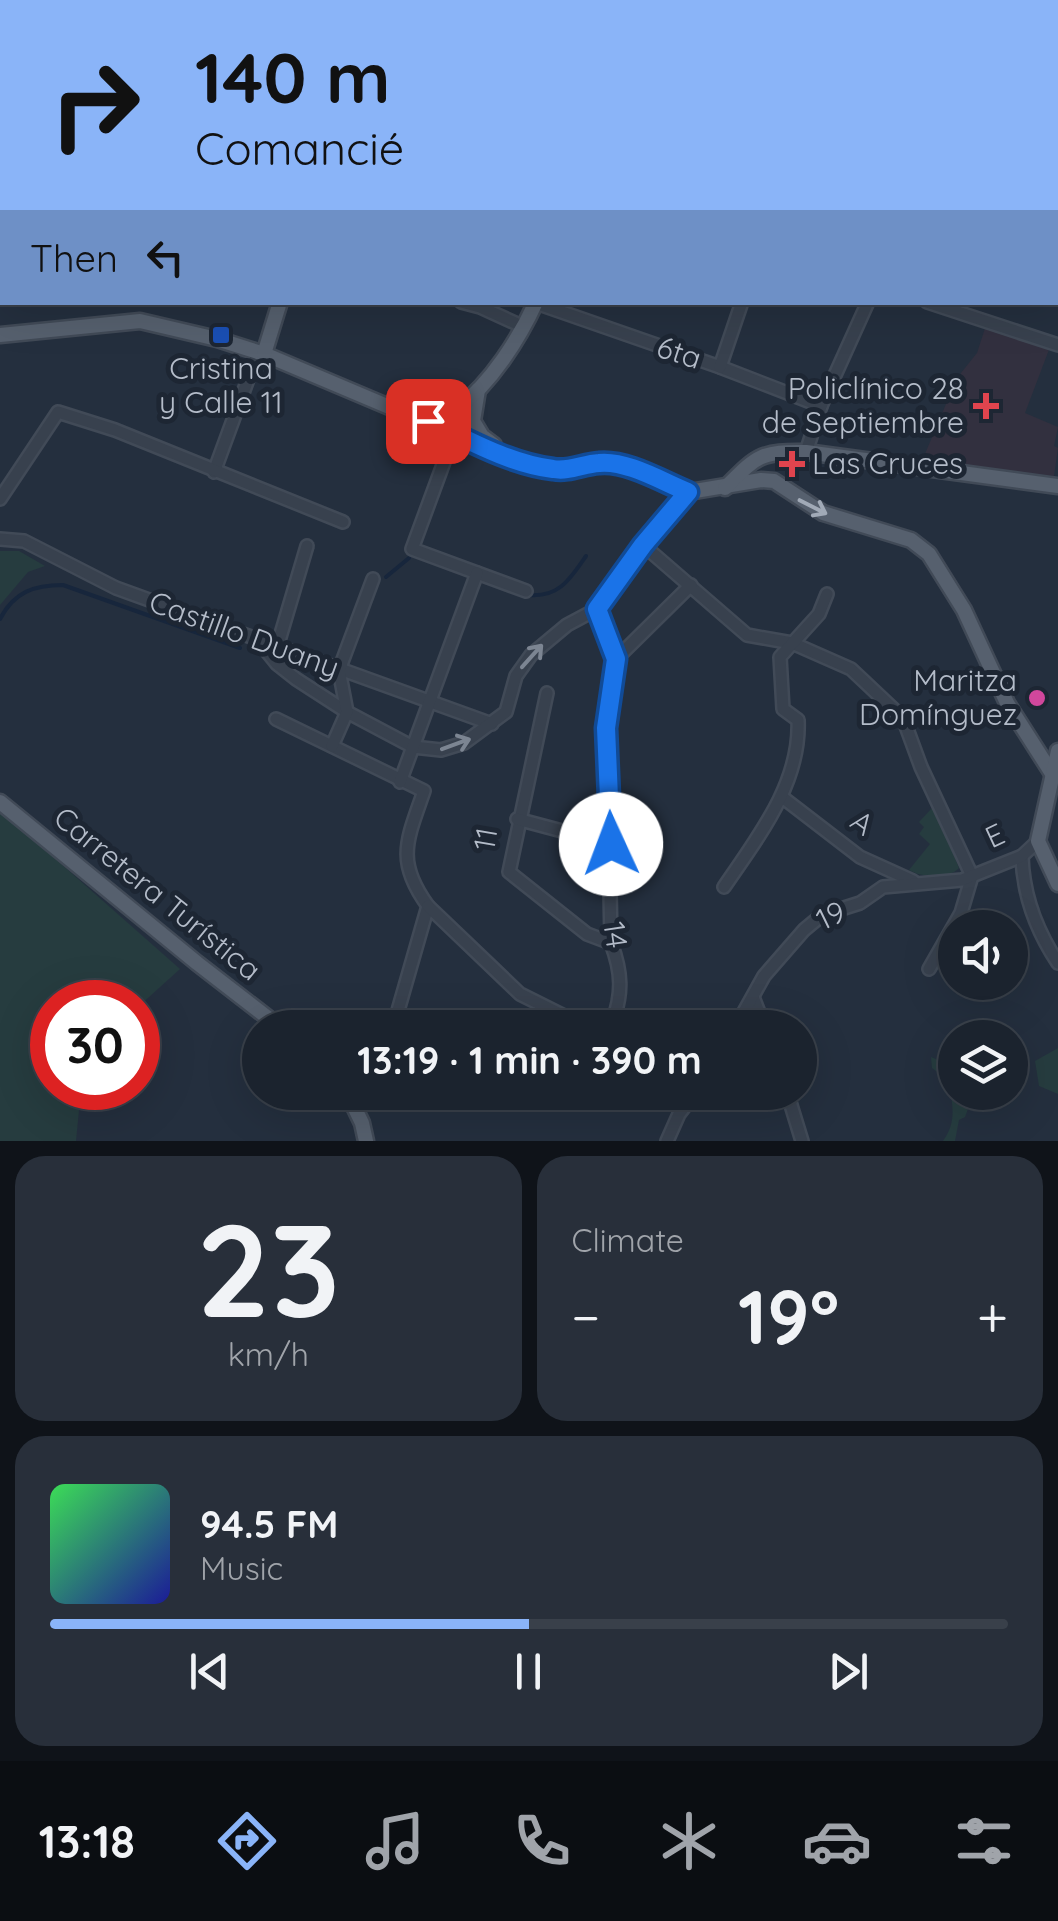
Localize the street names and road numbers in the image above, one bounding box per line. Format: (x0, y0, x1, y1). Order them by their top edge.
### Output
street label: 6ta (652, 327, 706, 377)
street label: Castillo Duany (144, 582, 344, 686)
street label: Carretera Turística (46, 798, 269, 988)
street label: A (844, 801, 882, 843)
street label: E (979, 814, 1010, 856)
street label: 11 (464, 825, 506, 853)
street label: 19 (810, 892, 851, 938)
street label: 14 (595, 919, 637, 951)

